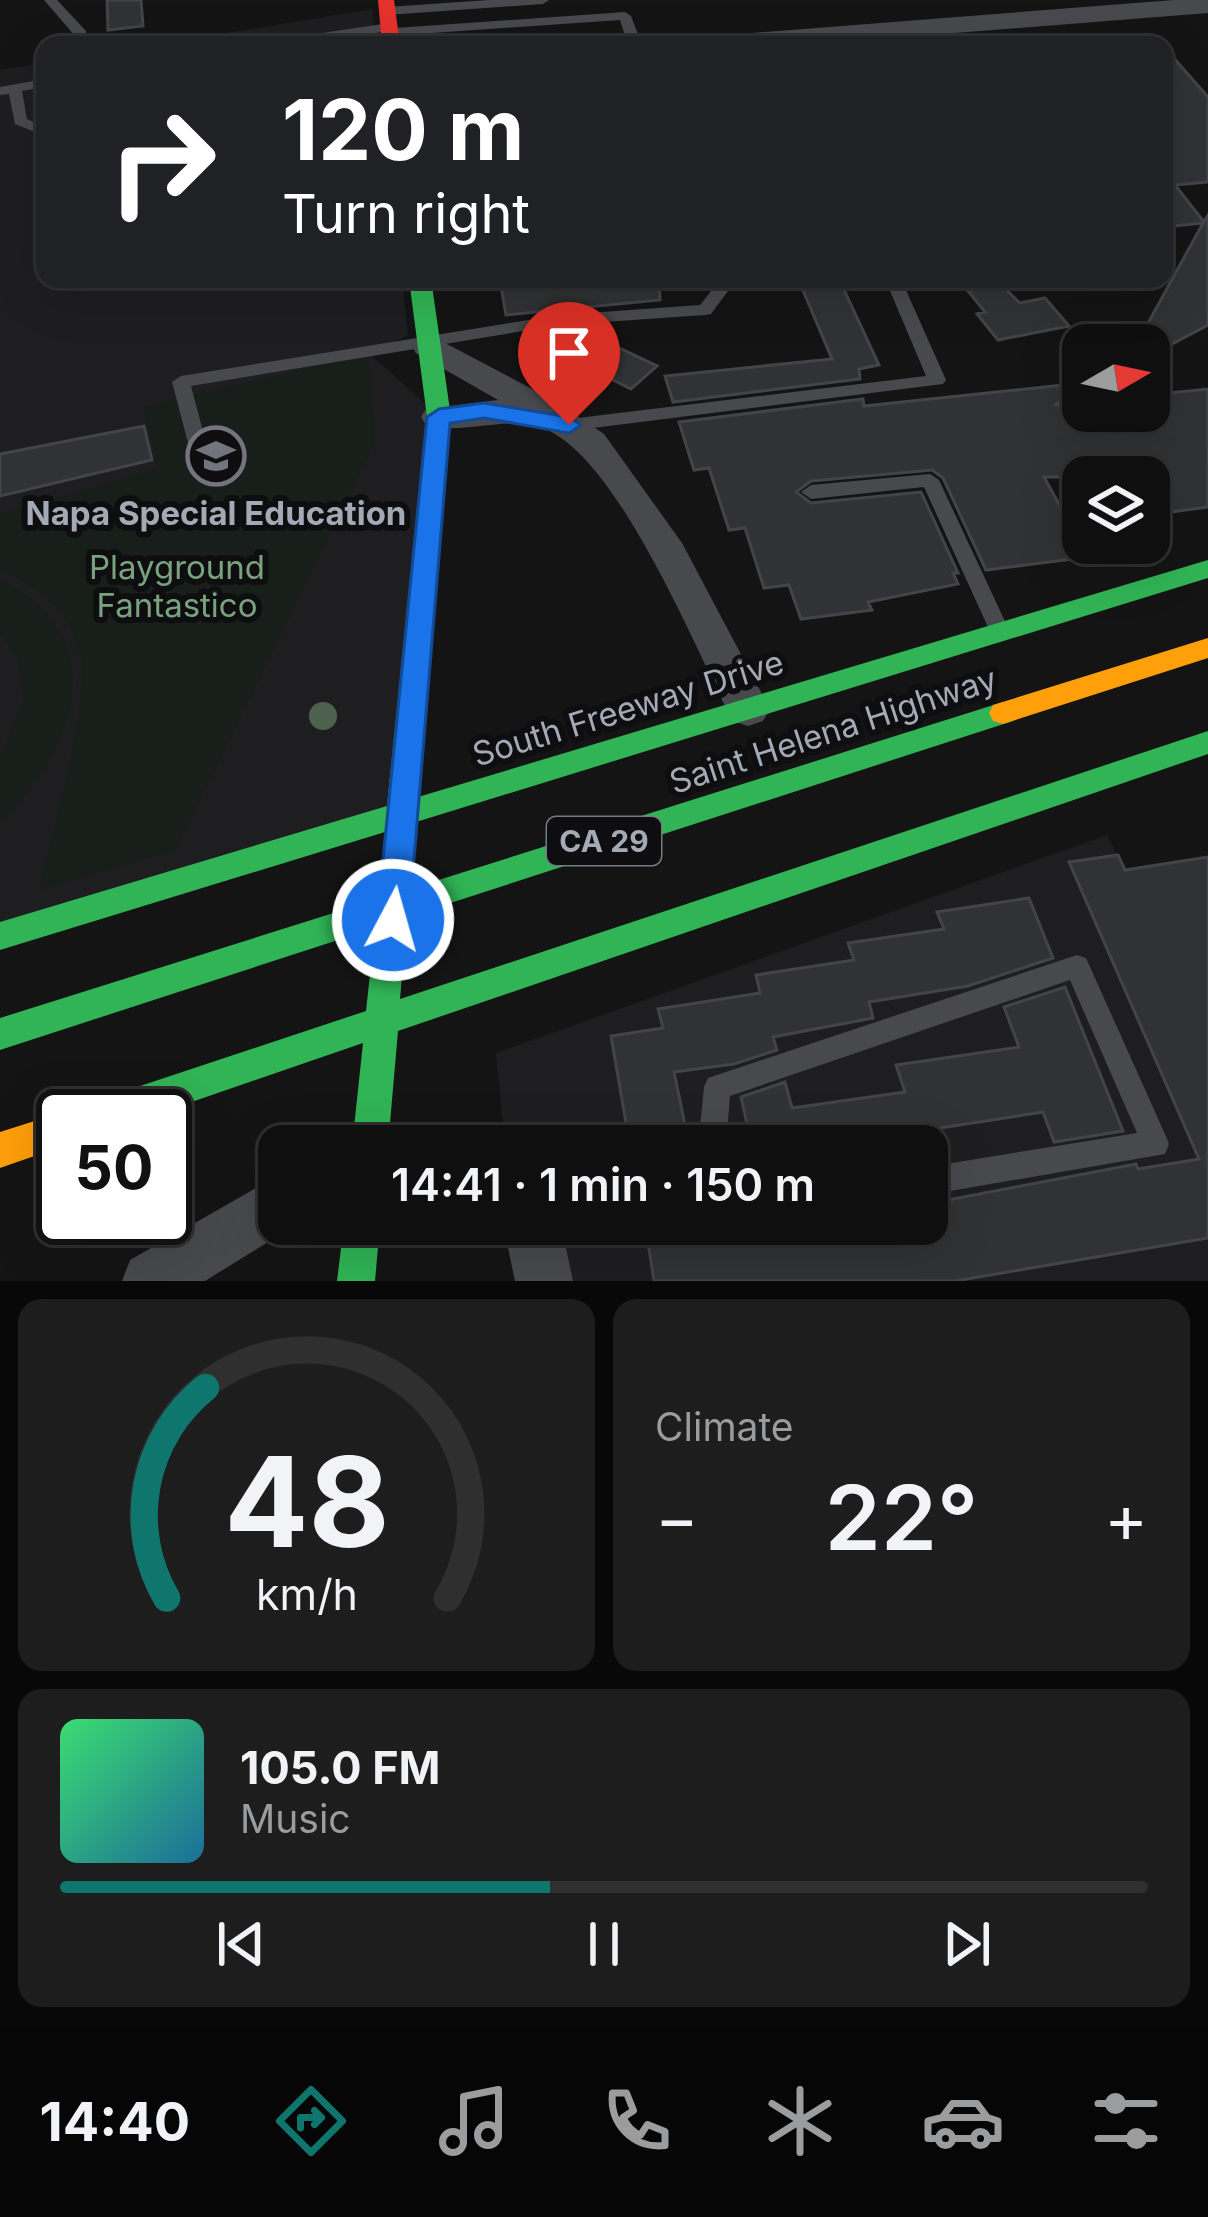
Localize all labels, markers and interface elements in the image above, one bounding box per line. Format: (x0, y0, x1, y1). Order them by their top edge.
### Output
text: 120 m (282, 79, 524, 180)
icon: right (84, 84, 240, 240)
text: Turn right (282, 181, 530, 246)
pin (518, 302, 620, 425)
icon: arrive (536, 320, 602, 386)
north arrow (1062, 324, 1170, 432)
map controls (1062, 324, 1170, 564)
school or university icon: Napa Special Education (185, 425, 247, 487)
button: layers (1062, 456, 1170, 564)
place label: Napa Special Education (26, 493, 406, 533)
park label: Playground Fantastico (89, 547, 265, 625)
street label: South Freeway Drive (468, 642, 788, 774)
street label: Saint Helena Highway (664, 658, 1002, 802)
road number: CA 29 (547, 817, 661, 865)
position arrow (330, 857, 456, 983)
speed limit sign: 50 (36, 1089, 192, 1245)
text: 14:41 · 1 min · 150 m (391, 1157, 815, 1212)
text: Climate (655, 1403, 794, 1450)
text: 48 (224, 1426, 389, 1577)
text: 22° (825, 1463, 978, 1572)
text: − (655, 1478, 699, 1558)
text: + (1104, 1478, 1148, 1558)
text: km/h (256, 1568, 357, 1620)
text: 105.0 FM (240, 1740, 441, 1795)
text: Music (240, 1795, 351, 1842)
icon: previous (208, 1911, 274, 1977)
icon: pause (571, 1911, 637, 1977)
icon: next (934, 1911, 1000, 1977)
icon: directions (269, 2079, 353, 2163)
icon: music (432, 2079, 516, 2163)
icon: phone (595, 2079, 679, 2163)
icon: climate (758, 2079, 842, 2163)
icon: car (921, 2079, 1005, 2163)
icon: filters (1084, 2079, 1168, 2163)
text: 14:40 (40, 2089, 190, 2154)

